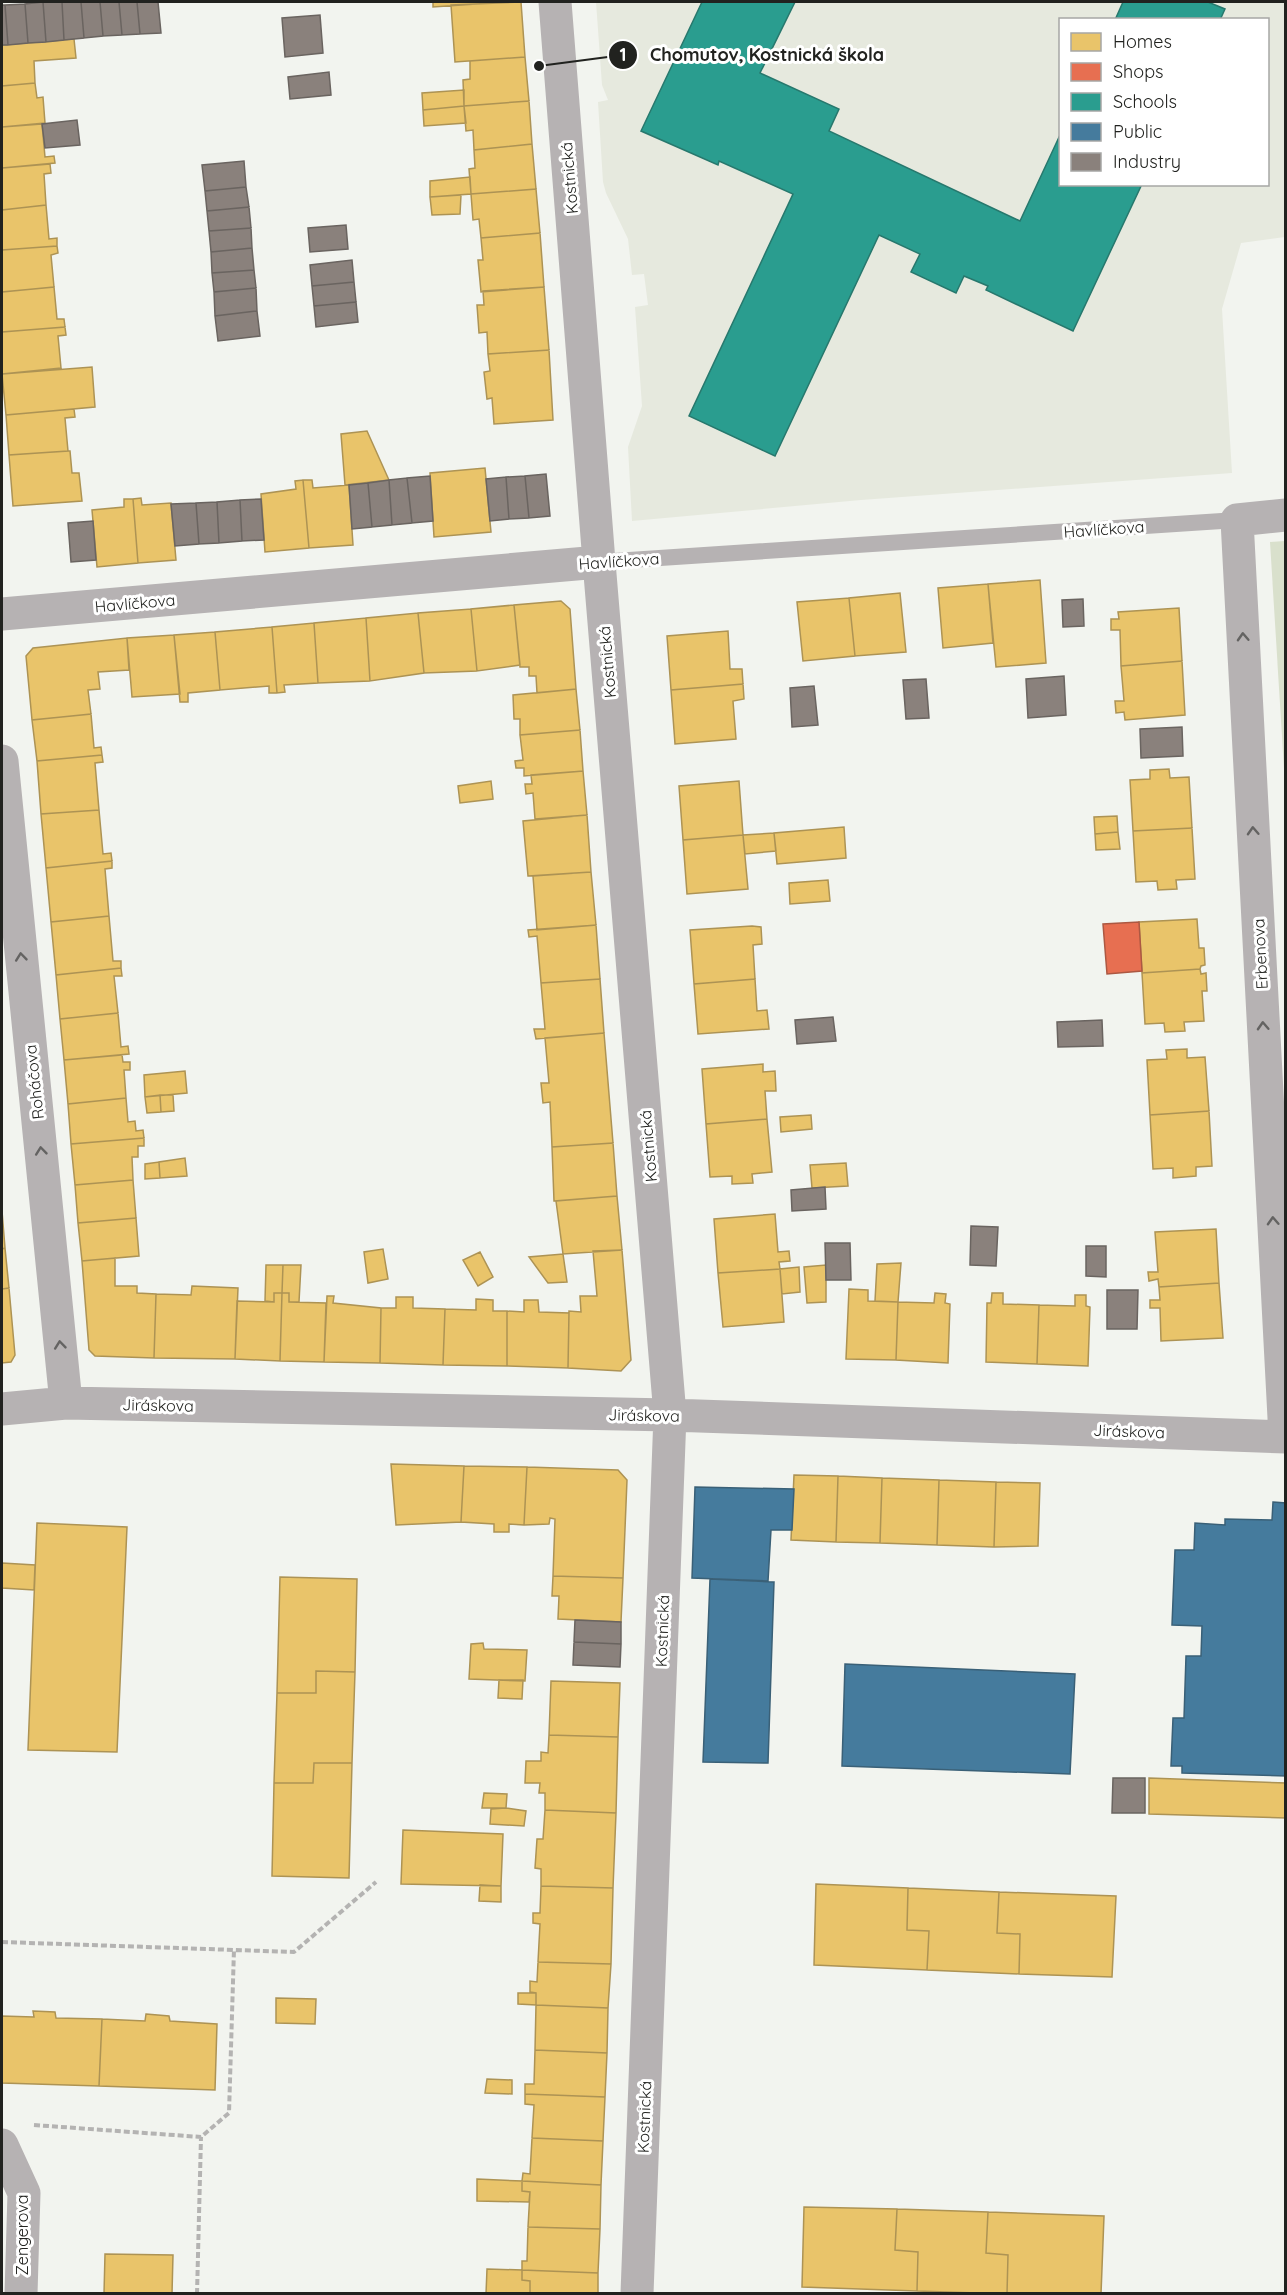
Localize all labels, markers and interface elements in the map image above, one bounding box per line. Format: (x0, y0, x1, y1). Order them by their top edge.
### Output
legend (1059, 18, 1269, 186)
text: Homes (1113, 30, 1172, 53)
callout: Chomutov, Kostnická škola (608, 37, 896, 73)
text: 1 (619, 43, 627, 66)
text: Chomutov, Kostnická škola (650, 43, 884, 66)
text: Shops (1113, 60, 1164, 83)
text: Schools (1113, 90, 1177, 113)
text: Public (1113, 120, 1162, 143)
street label: Kostnická (556, 141, 582, 215)
text: Industry (1113, 150, 1181, 173)
street label: Havlíčkova (1063, 516, 1145, 542)
street label: Havlíčkova (578, 548, 660, 574)
street label: Havlíčkova (94, 590, 176, 616)
street label: Kostnická (594, 625, 620, 699)
one-way arrow (1237, 632, 1250, 641)
one-way arrow (1247, 827, 1260, 836)
street label: Erbenova (1248, 918, 1272, 990)
one-way arrow (15, 952, 28, 961)
one-way arrow (1257, 1022, 1270, 1031)
street label: Roháčova (20, 1044, 48, 1120)
street label: Kostnická (635, 1109, 661, 1183)
one-way arrow (35, 1146, 47, 1155)
one-way arrow (1267, 1216, 1280, 1225)
one-way arrow (54, 1340, 67, 1350)
street label: Jiráskova (122, 1394, 194, 1416)
street label: Jiráskova (608, 1404, 680, 1426)
street label: Jiráskova (1093, 1420, 1165, 1442)
street label: Kostnická (651, 1595, 673, 1667)
street label: Kostnická (633, 2081, 655, 2153)
street label: Zengerova (12, 2195, 32, 2275)

